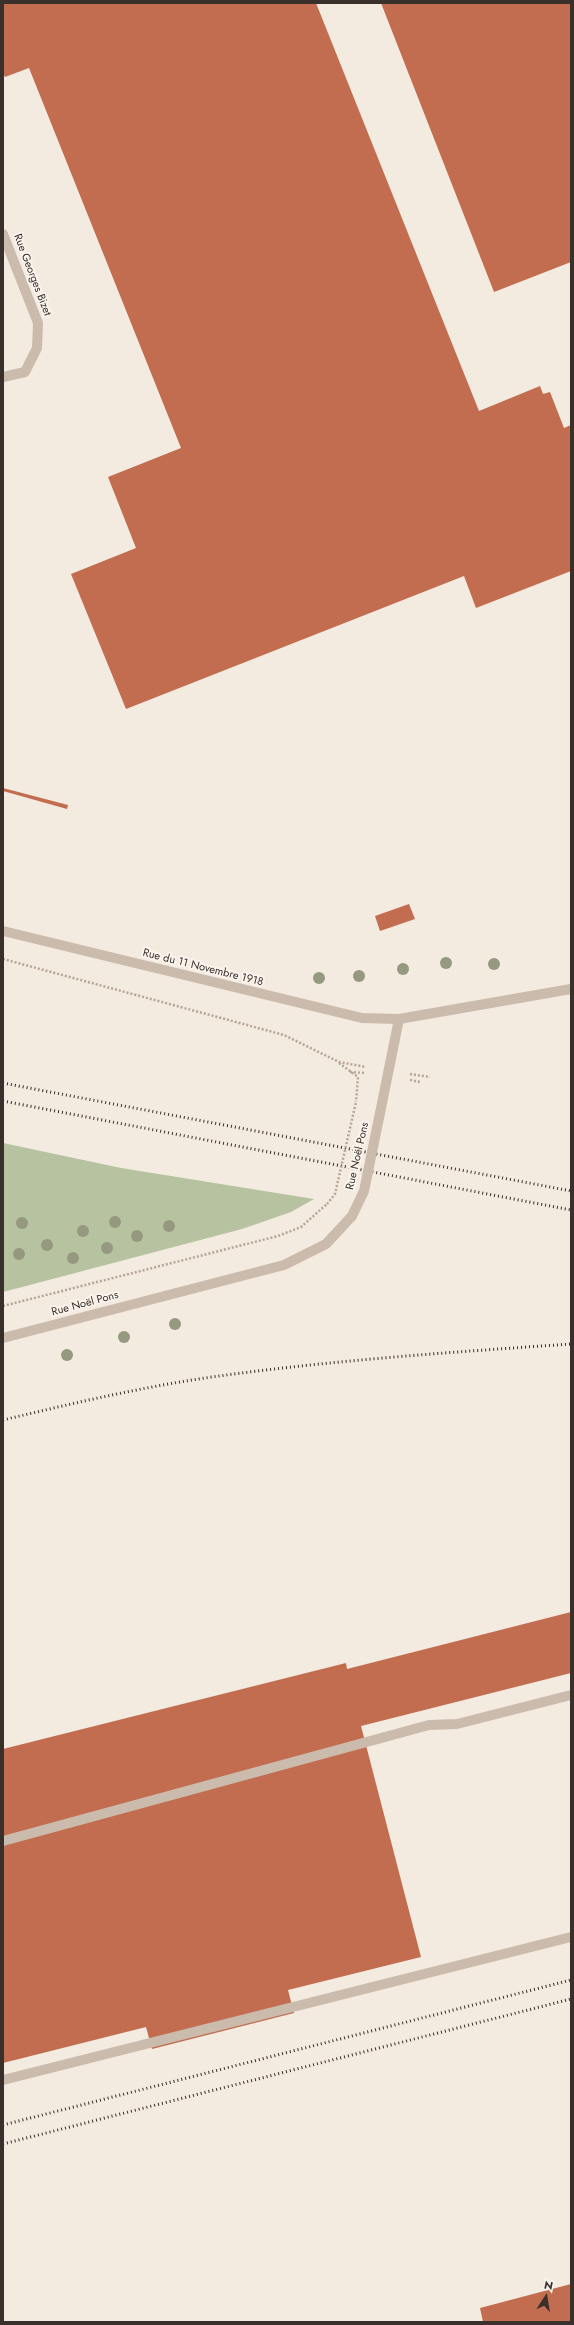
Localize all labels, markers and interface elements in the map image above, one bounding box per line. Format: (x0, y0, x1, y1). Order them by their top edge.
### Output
street label: Rue Georges Bizet (10, 232, 54, 318)
street label: Rue du 11 Novembre 1918 (141, 947, 265, 989)
street label: Rue Noël Pons (344, 1121, 372, 1191)
street label: Rue Noël Pons (50, 1289, 120, 1319)
north arrow (526, 2277, 566, 2317)
text: N (543, 2277, 554, 2294)

